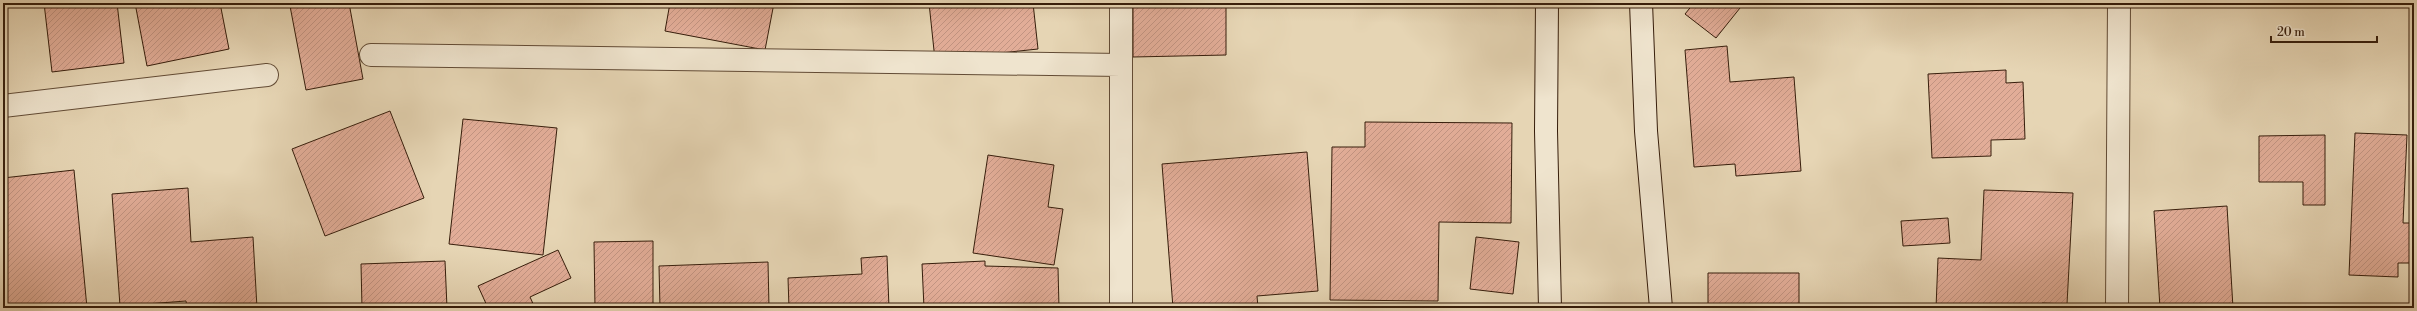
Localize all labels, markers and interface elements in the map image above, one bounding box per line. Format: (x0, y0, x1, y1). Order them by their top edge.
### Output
scale bar (2271, 18, 2377, 44)
text: 20 m (2277, 25, 2305, 40)

